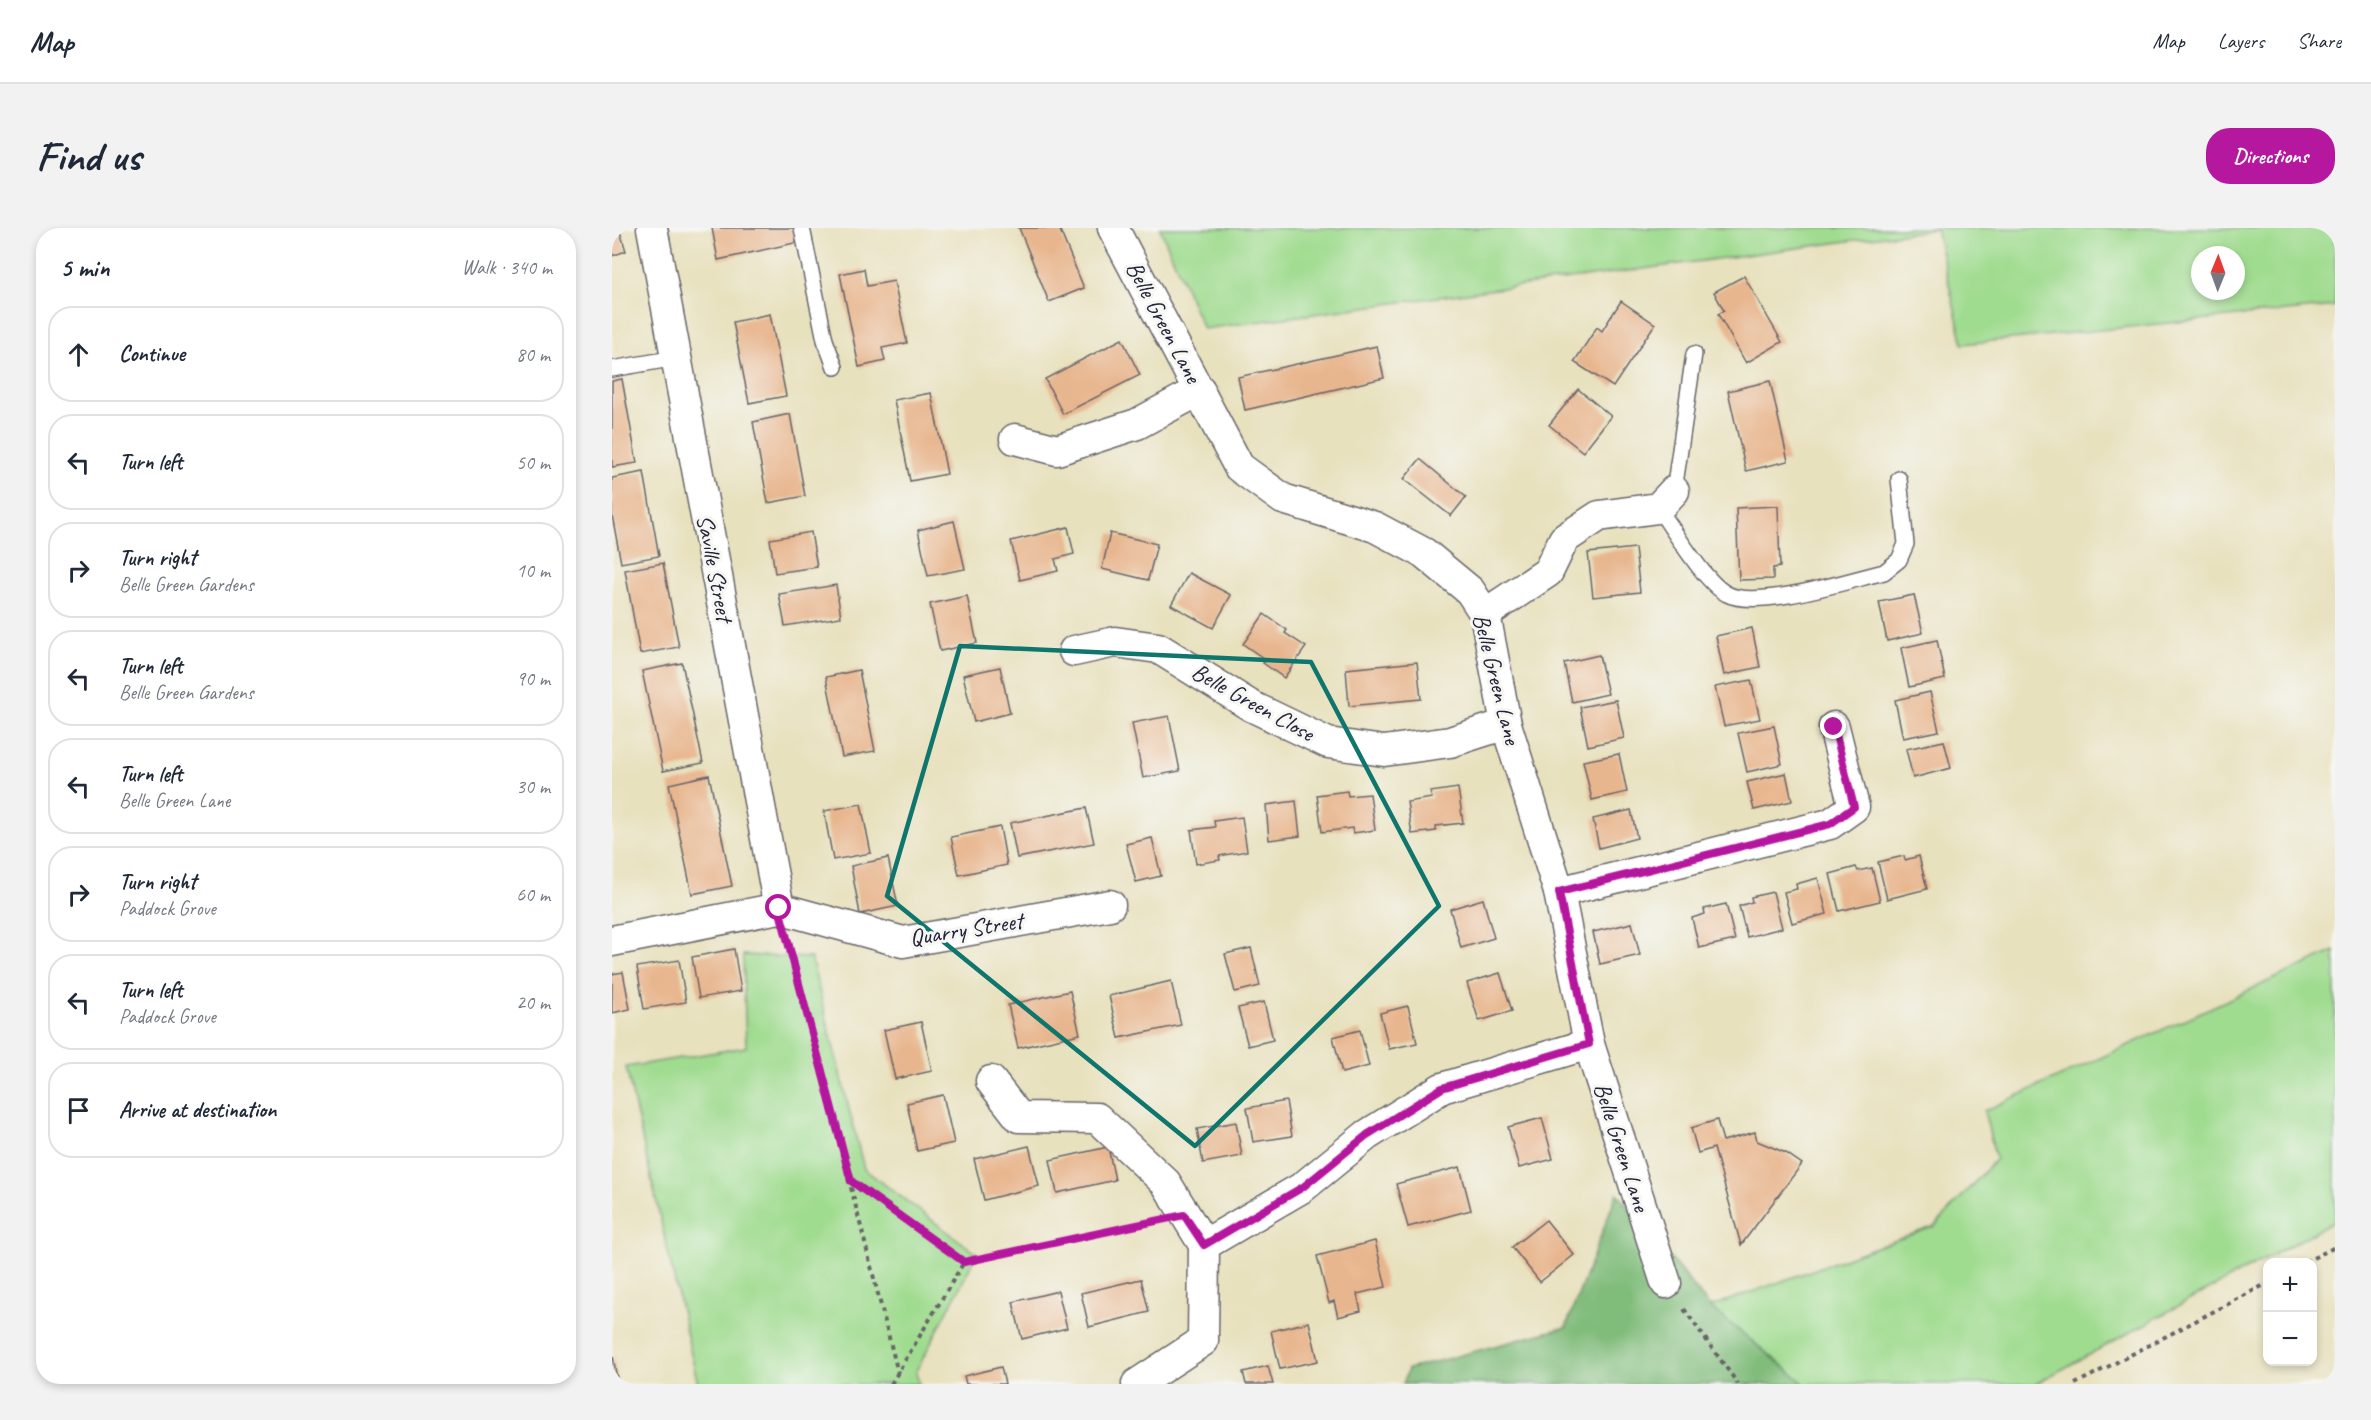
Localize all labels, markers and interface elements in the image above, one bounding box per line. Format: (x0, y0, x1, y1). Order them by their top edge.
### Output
text: Map (30, 24, 73, 59)
text: Map (2152, 28, 2185, 54)
text: Layers (2218, 28, 2264, 54)
text: Share (2297, 28, 2341, 54)
button: Directions (2206, 128, 2335, 184)
text: Find us (36, 130, 141, 183)
north arrow (2191, 246, 2245, 300)
text: 5 min (60, 251, 109, 284)
text: Walk · 340 m (462, 255, 552, 280)
street label: Belle Green Lane (1119, 256, 1210, 390)
icon: ahead (62, 338, 95, 371)
text: Continue (119, 340, 185, 368)
text: 80 m (516, 342, 550, 367)
icon: left (62, 446, 95, 479)
text: Turn left (119, 448, 183, 476)
text: 50 m (516, 450, 550, 475)
street label: Saville Street (690, 512, 741, 627)
text: Turn right (119, 544, 196, 572)
icon: right (62, 554, 95, 587)
text: 10 m (516, 558, 550, 583)
text: Belle Green Gardens (119, 572, 254, 597)
street label: Belle Green Lane (1466, 611, 1528, 750)
text: Turn left (119, 652, 183, 680)
street label: Belle Green Close (1187, 656, 1321, 749)
icon: left (62, 662, 95, 695)
text: 90 m (516, 666, 550, 691)
text: Belle Green Gardens (119, 680, 254, 705)
route end (1820, 713, 1846, 739)
text: Turn left (119, 760, 183, 788)
icon: left (62, 770, 95, 803)
text: 30 m (516, 774, 550, 799)
text: Belle Green Lane (119, 788, 230, 813)
text: Turn right (119, 868, 196, 896)
icon: right (62, 878, 95, 911)
text: 60 m (516, 882, 550, 907)
route start (765, 894, 791, 920)
text: Paddock Grove (119, 896, 216, 921)
street label: Quarry Street (907, 905, 1028, 953)
text: Turn left (119, 976, 183, 1004)
icon: left (62, 986, 95, 1019)
text: 20 m (516, 990, 550, 1015)
text: Paddock Grove (119, 1004, 216, 1029)
street label: Belle Green Lane (1587, 1079, 1658, 1217)
icon: arrive (62, 1094, 95, 1127)
text: Arrive at destination (119, 1096, 276, 1124)
map controls (2263, 1258, 2317, 1366)
button: + (2263, 1258, 2317, 1312)
button: − (2263, 1312, 2317, 1366)

